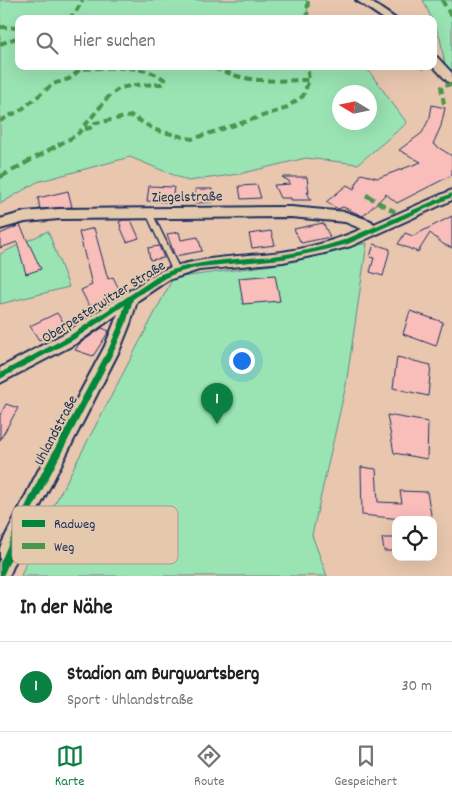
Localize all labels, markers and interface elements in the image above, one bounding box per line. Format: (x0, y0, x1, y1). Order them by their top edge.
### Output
search box (15, 15, 437, 70)
icon: search (33, 29, 61, 57)
text: Hier suchen (73, 29, 156, 56)
north arrow (332, 85, 377, 130)
street label: Ziegelstraße (151, 186, 223, 210)
street label: Oberpesterwitzer Straße (38, 255, 171, 350)
your location (229, 348, 255, 374)
pin: 1 (201, 383, 233, 424)
street label: Uhlandstraße (29, 392, 85, 470)
legend (12, 506, 178, 564)
text: Radweg (54, 515, 95, 535)
map controls (392, 516, 437, 561)
button: locate (392, 516, 437, 561)
text: Weg (54, 538, 74, 558)
text: In der Nähe (20, 594, 112, 624)
text: Stadion am Burgwartsberg (67, 662, 259, 689)
text: 1 (34, 675, 38, 698)
text: 30 m (402, 675, 432, 698)
text: Sport · Uhlandstraße (67, 689, 193, 712)
tab: Karte (55, 742, 84, 792)
tab: Route (194, 742, 225, 792)
tab: Gespeichert (334, 742, 397, 792)

